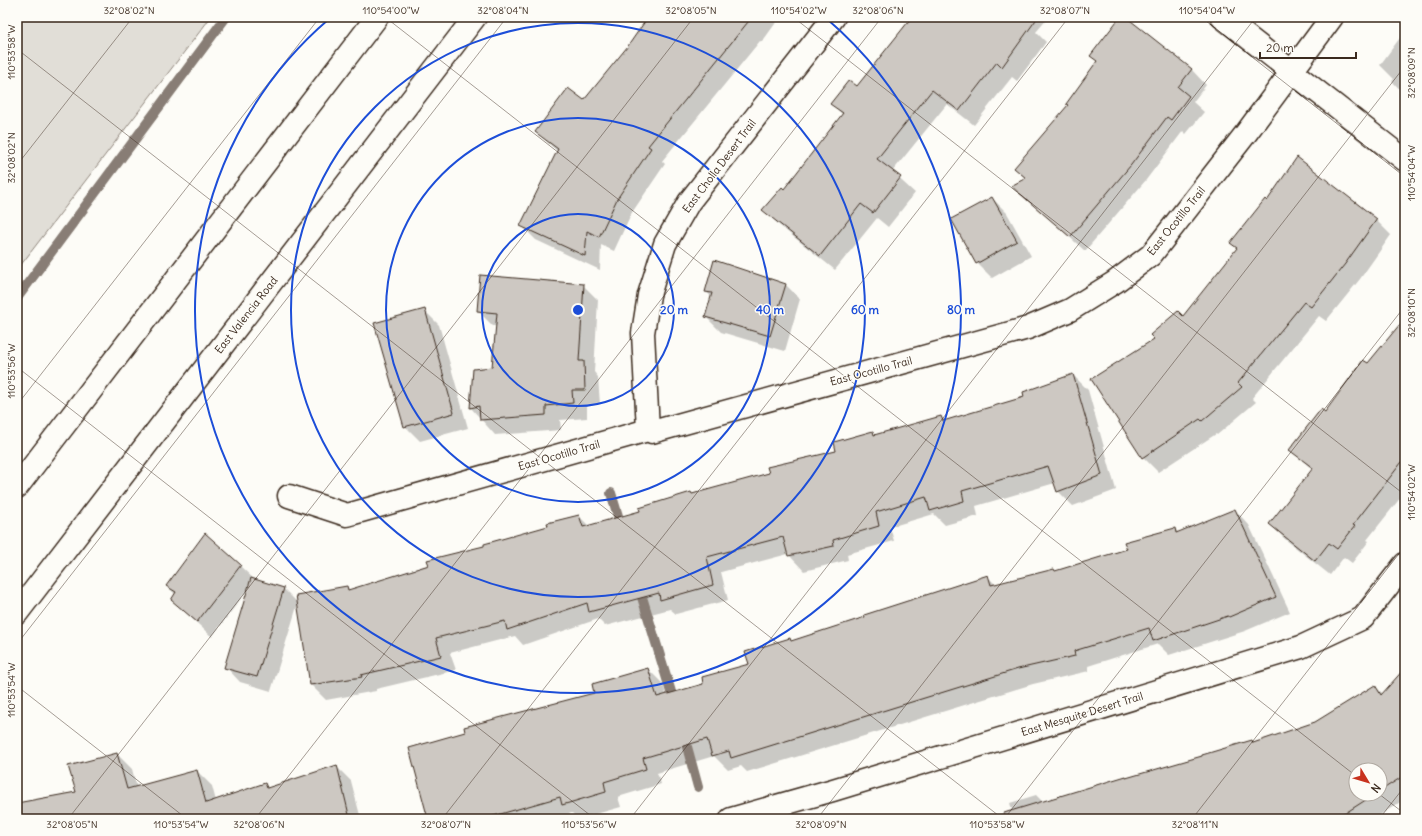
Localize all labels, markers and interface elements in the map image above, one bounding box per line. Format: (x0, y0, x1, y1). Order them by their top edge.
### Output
text: 32°08'02"N (103, 4, 155, 17)
text: 110°54'00"W (363, 4, 419, 17)
text: 32°08'04"N (477, 4, 529, 17)
text: 32°08'05"N (665, 4, 717, 17)
text: 110°54'02"W (771, 4, 827, 17)
text: 32°08'06"N (852, 4, 904, 17)
text: 32°08'07"N (1040, 4, 1090, 17)
text: 110°54'04"W (1179, 4, 1235, 17)
text: 110°53'58"W (5, 24, 18, 80)
scale bar (1260, 34, 1356, 60)
text: 20 m (1266, 40, 1294, 55)
text: 32°08'09"N (1405, 47, 1418, 99)
street label: East Cholla Desert Trail (679, 116, 759, 216)
text: 32°08'02"N (5, 132, 18, 184)
text: 110°54'04"W (1405, 145, 1418, 201)
street label: East Ocotillo Trail (1144, 184, 1208, 258)
street label: East Valencia Road (212, 273, 281, 356)
text: 32°08'10"N (1405, 288, 1418, 338)
text: 20 m (660, 302, 688, 317)
text: 40 m (756, 302, 785, 317)
text: 60 m (851, 302, 880, 317)
text: 80 m (947, 302, 976, 317)
centre of rings (571, 303, 585, 317)
text: 110°53'56"W (5, 343, 18, 399)
street label: East Ocotillo Trail (828, 353, 914, 389)
street label: East Ocotillo Trail (516, 437, 602, 473)
text: 110°54'02"W (1405, 464, 1418, 520)
text: 110°53'54"W (5, 662, 18, 718)
street label: East Mesquite Desert Trail (1019, 689, 1145, 739)
north arrow (1348, 762, 1388, 802)
text: N (1368, 781, 1384, 795)
text: 32°08'05"N (46, 818, 98, 831)
text: 110°53'54"W (153, 818, 209, 831)
text: 32°08'06"N (233, 818, 285, 831)
text: 32°08'07"N (421, 818, 471, 831)
text: 110°53'56"W (561, 818, 617, 831)
text: 32°08'09"N (795, 818, 847, 831)
text: 110°53'58"W (969, 818, 1025, 831)
text: 32°08'11"N (1171, 818, 1219, 831)

